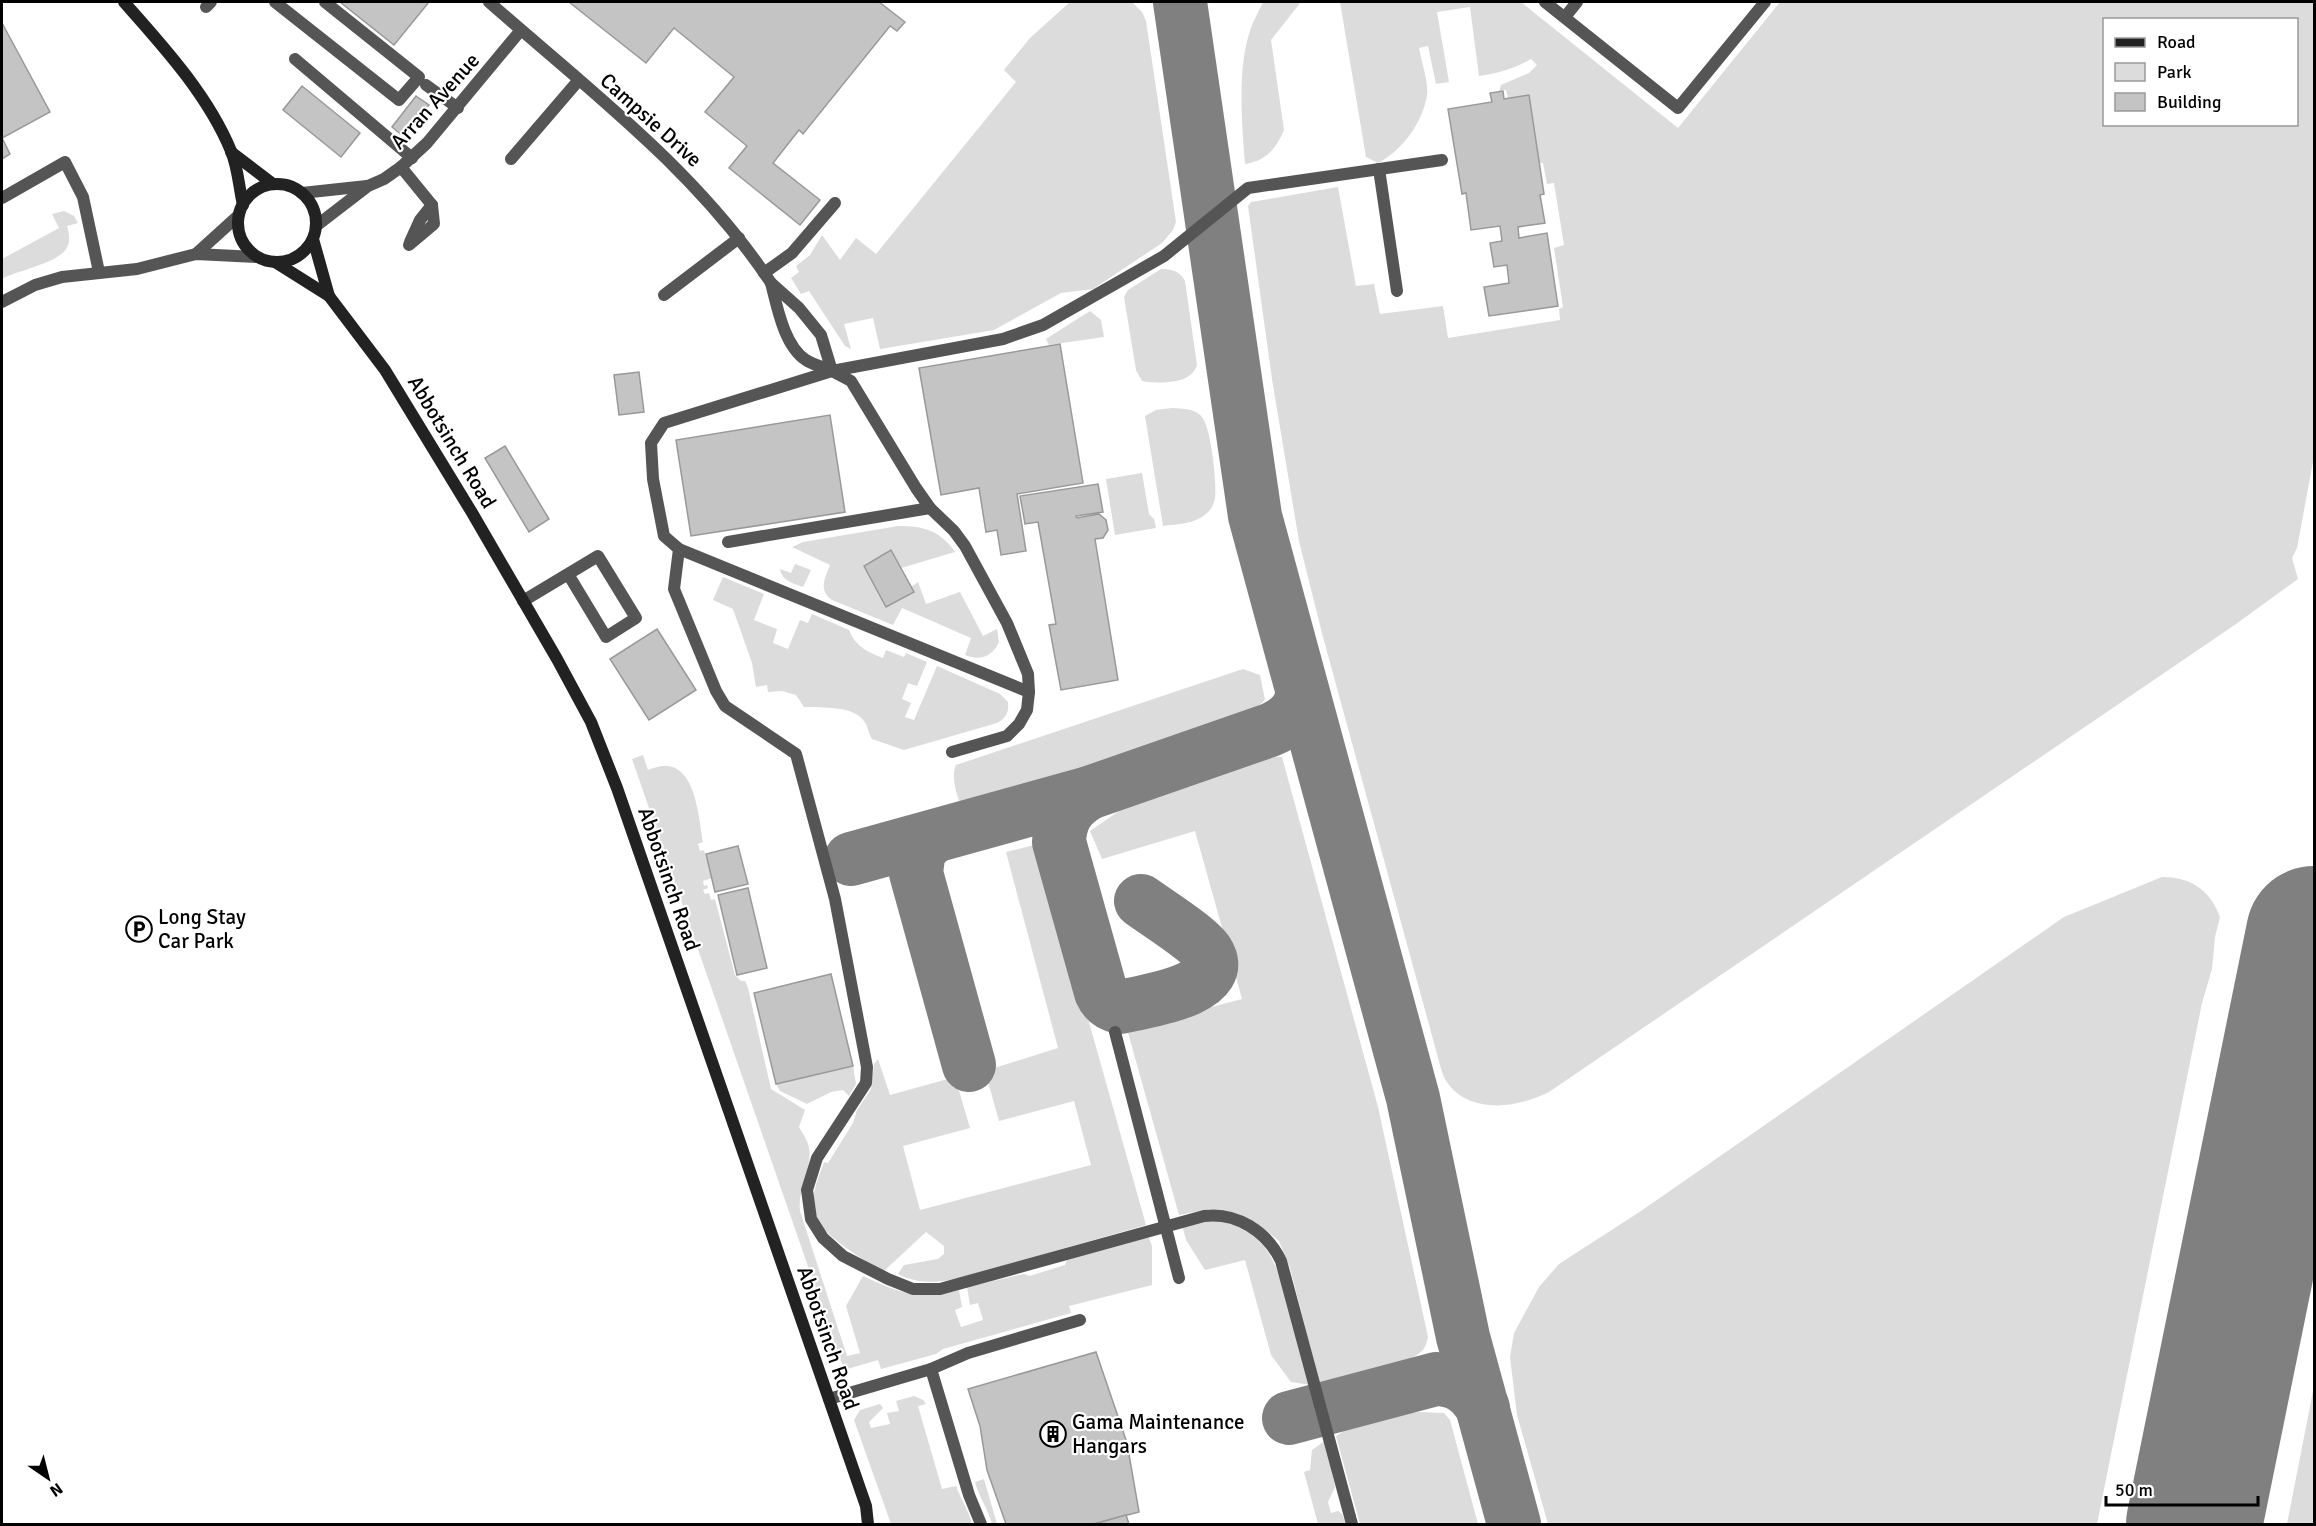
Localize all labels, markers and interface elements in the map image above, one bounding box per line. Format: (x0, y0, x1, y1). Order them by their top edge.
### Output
legend (2103, 18, 2298, 126)
text: Road (2157, 31, 2196, 53)
street label: Arran Avenue (385, 48, 485, 154)
text: Park (2157, 61, 2192, 83)
street label: Campsie Drive (595, 67, 707, 173)
text: Building (2157, 91, 2221, 113)
street label: Abbotsinch Road (402, 371, 502, 513)
street label: Abbotsinch Road (632, 804, 706, 954)
place label: Long Stay Car Park (158, 904, 246, 954)
parking icon: Long Stay Car Park (124, 914, 154, 944)
street label: Abbotsinch Road (791, 1263, 865, 1413)
place label: Gama Maintenance Hangars (1072, 1409, 1244, 1459)
building icon: Gama Maintenance Hangars (1038, 1419, 1068, 1449)
north arrow (18, 1448, 78, 1508)
scale bar (2106, 1469, 2258, 1507)
text: N (46, 1478, 66, 1501)
text: 50 m (2115, 1479, 2153, 1501)

